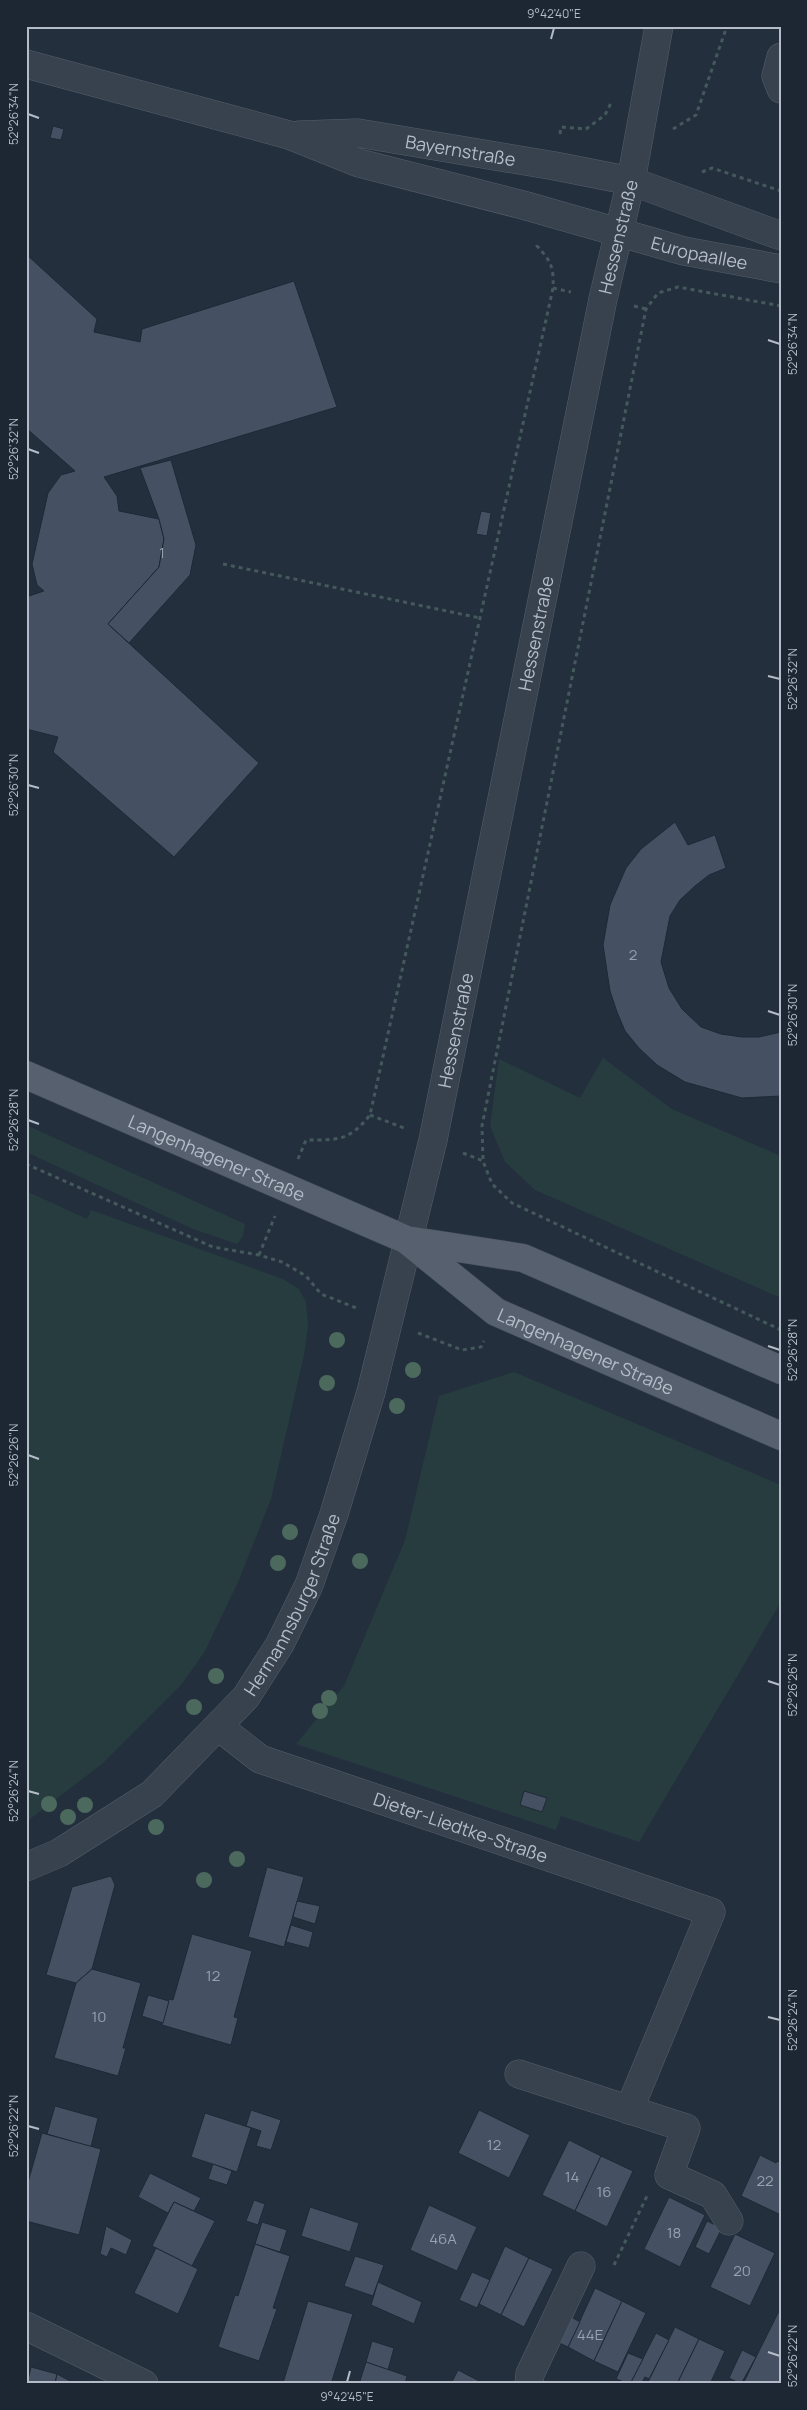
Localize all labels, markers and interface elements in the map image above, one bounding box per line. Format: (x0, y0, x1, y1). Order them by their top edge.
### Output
text: 9°42'40"E (527, 5, 581, 22)
text: 52°26'34"N (5, 83, 22, 145)
street label: Bayernstraße (404, 129, 518, 171)
street label: Hessenstraße (593, 177, 643, 296)
street label: Europaallee (648, 230, 750, 275)
text: 52°26'34"N (784, 313, 801, 375)
text: 52°26'32"N (5, 418, 22, 480)
house number: 1 (159, 542, 165, 563)
street label: Hessenstraße (512, 574, 559, 693)
text: 52°26'32"N (784, 648, 801, 710)
text: 52°26'30"N (5, 754, 22, 816)
house number: 2 (629, 944, 637, 965)
street label: Hessenstraße (432, 971, 479, 1090)
text: 52°26'30"N (784, 984, 801, 1046)
text: 52°26'28"N (5, 1089, 22, 1151)
street label: Langenhagener Straße (125, 1109, 309, 1206)
street label: Langenhagener Straße (494, 1302, 678, 1400)
text: 52°26'28"N (784, 1319, 801, 1381)
text: 52°26'26"N (5, 1424, 22, 1486)
street label: Hermannsburger Straße (238, 1510, 345, 1700)
text: 52°26'26"N (784, 1654, 801, 1716)
text: 52°26'24"N (5, 1760, 22, 1822)
street label: Dieter-Liedtke-Straße (370, 1786, 551, 1868)
house number: 12 (206, 1965, 220, 1986)
text: 52°26'24"N (784, 1989, 801, 2051)
house number: 10 (92, 2006, 107, 2027)
text: 52°26'22"N (5, 2095, 22, 2157)
house number: 12 (487, 2134, 501, 2155)
house number: 14 (565, 2166, 579, 2187)
house number: 22 (756, 2170, 774, 2191)
house number: 16 (596, 2181, 612, 2202)
house number: 18 (667, 2222, 681, 2243)
house number: 46A (429, 2228, 457, 2249)
house number: 20 (733, 2260, 751, 2281)
house number: 44E (577, 2324, 603, 2345)
text: 52°26'22"N (784, 2325, 801, 2387)
text: 9°42'45"E (320, 2388, 374, 2405)

